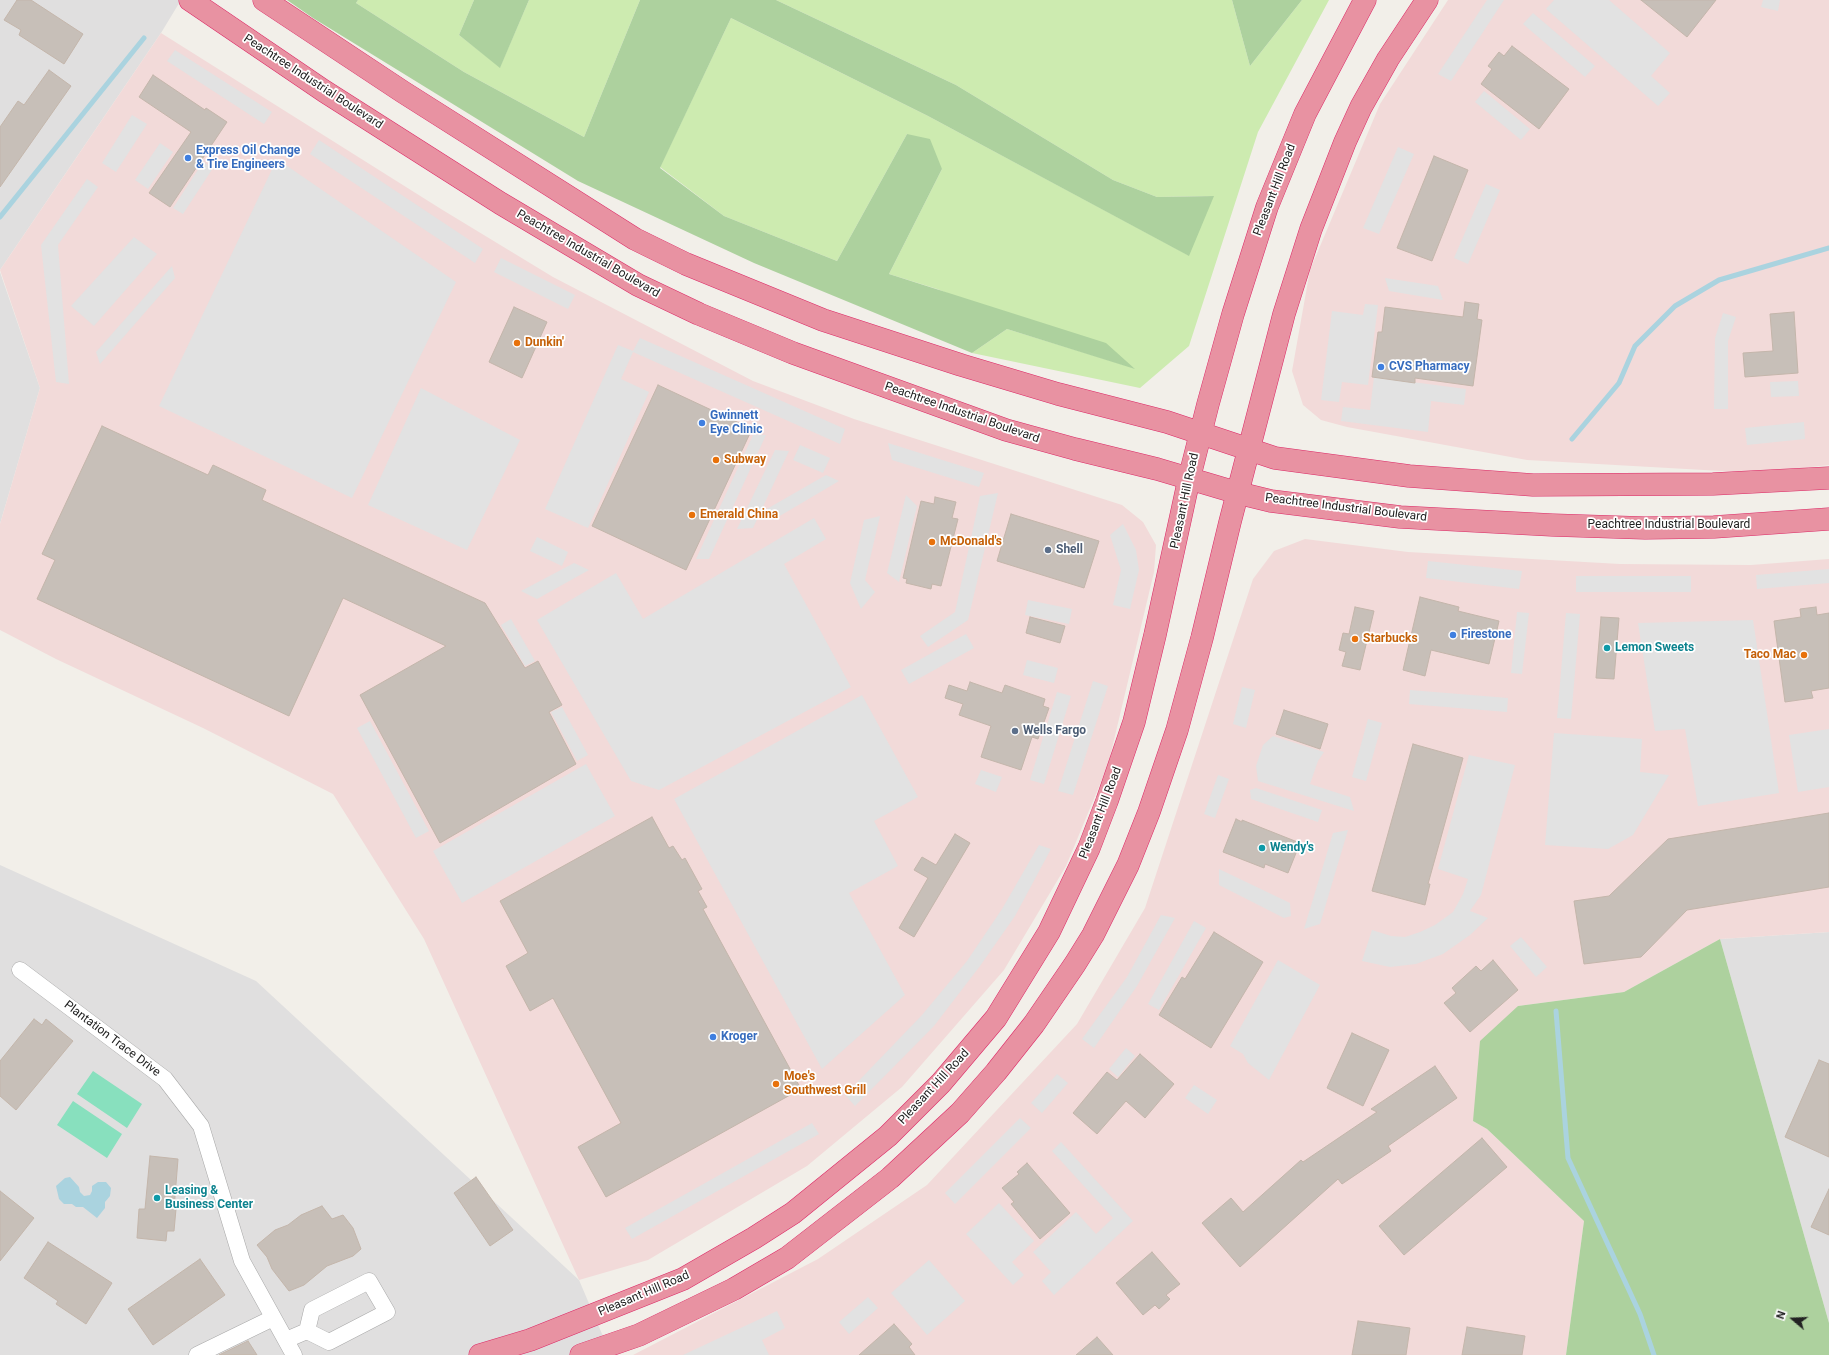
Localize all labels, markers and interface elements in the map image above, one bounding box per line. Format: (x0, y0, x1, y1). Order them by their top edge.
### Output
street label: Peachtree Industrial Boulevard (241, 32, 385, 132)
street label: Pleasant Hill Road (1251, 142, 1299, 238)
place label: Express Oil Change & Tire Engineers (196, 144, 300, 172)
marker: Express Oil Change & Tire Engineers (183, 153, 193, 163)
street label: Peachtree Industrial Boulevard (514, 207, 662, 301)
place label: Dunkin' (525, 336, 564, 350)
marker: Dunkin' (512, 338, 522, 348)
place label: CVS Pharmacy (1389, 360, 1469, 374)
marker: CVS Pharmacy (1376, 362, 1386, 372)
street label: Peachtree Industrial Boulevard (883, 380, 1041, 446)
place label: Gwinnett Eye Clinic (710, 409, 762, 437)
marker: Gwinnett Eye Clinic (697, 418, 707, 428)
street label: Pleasant Hill Road (1168, 452, 1202, 550)
place label: Subway (724, 453, 766, 467)
marker: Subway (711, 455, 721, 465)
street label: Peachtree Industrial Boulevard (1264, 491, 1428, 525)
place label: Emerald China (700, 508, 778, 522)
marker: Emerald China (687, 510, 697, 520)
street label: Peachtree Industrial Boulevard (1588, 518, 1750, 532)
place label: McDonald's (940, 535, 1002, 549)
marker: McDonald's (927, 537, 937, 547)
place label: Shell (1056, 543, 1083, 557)
marker: Shell (1043, 545, 1053, 555)
place label: Firestone (1461, 628, 1512, 642)
marker: Firestone (1448, 630, 1458, 640)
place label: Starbucks (1363, 632, 1418, 646)
marker: Starbucks (1350, 634, 1360, 644)
place label: Lemon Sweets (1615, 641, 1694, 655)
marker: Lemon Sweets (1602, 643, 1612, 653)
place label: Taco Mac (1744, 648, 1796, 662)
marker: Taco Mac (1799, 650, 1809, 660)
place label: Wells Fargo (1023, 724, 1086, 738)
marker: Wells Fargo (1010, 726, 1020, 736)
street label: Pleasant Hill Road (1077, 765, 1125, 861)
place label: Wendy's (1270, 841, 1314, 855)
marker: Wendy's (1257, 843, 1267, 853)
street label: Plantation Trace Drive (61, 998, 163, 1080)
place label: Kroger (721, 1030, 757, 1044)
marker: Kroger (708, 1032, 718, 1042)
street label: Pleasant Hill Road (896, 1046, 972, 1128)
place label: Moe's Southwest Grill (784, 1070, 866, 1098)
marker: Moe's Southwest Grill (771, 1079, 781, 1089)
place label: Leasing & Business Center (165, 1184, 253, 1212)
marker: Leasing & Business Center (152, 1193, 162, 1203)
street label: Pleasant Hill Road (596, 1268, 692, 1320)
north arrow (1773, 1299, 1813, 1339)
text: N (1774, 1309, 1789, 1321)

